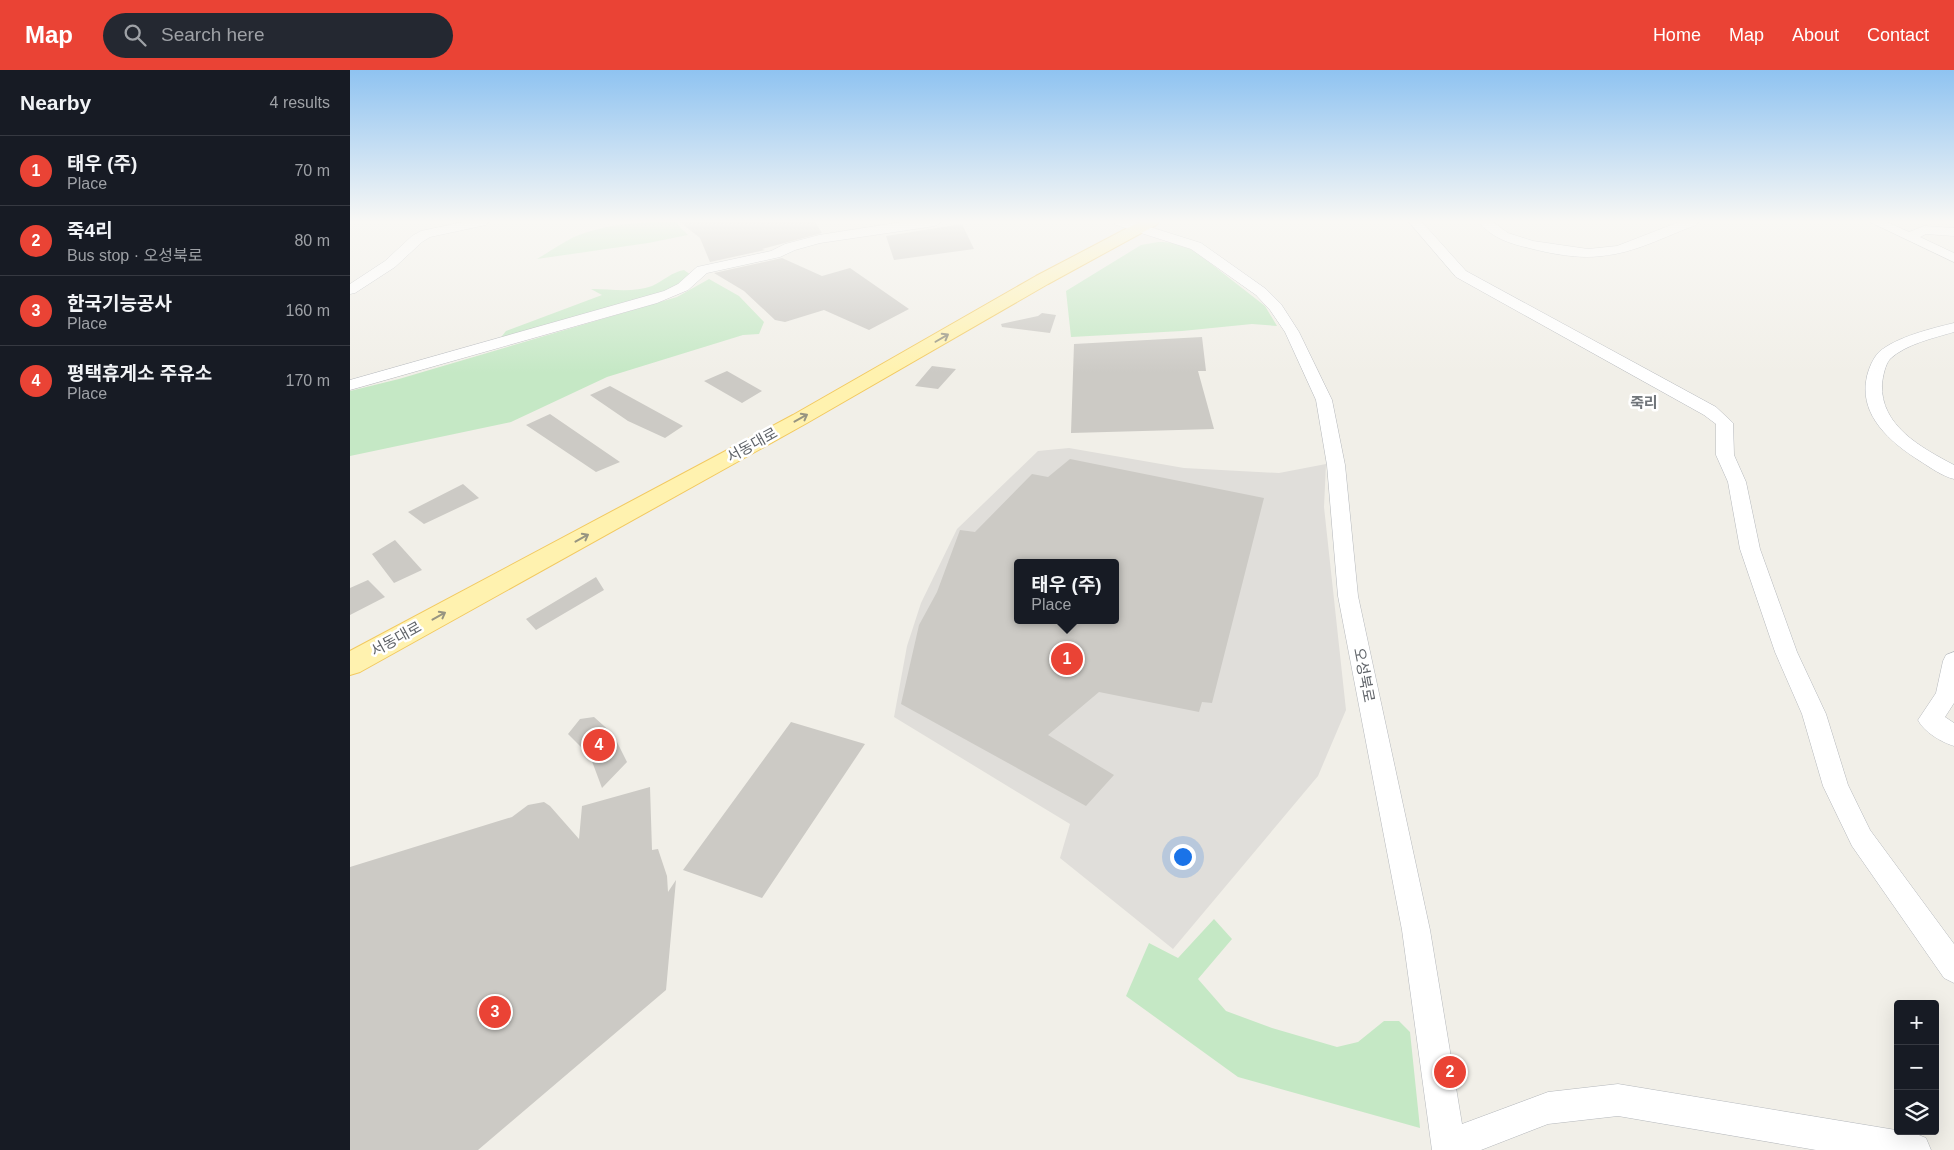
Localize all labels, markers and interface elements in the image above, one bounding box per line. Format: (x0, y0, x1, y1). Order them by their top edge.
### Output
search box (103, 13, 453, 58)
text: Map (25, 21, 73, 48)
icon: search (121, 21, 149, 49)
text: Search here (161, 24, 265, 45)
text: Home (1653, 25, 1701, 45)
text: Map (1729, 25, 1764, 45)
text: About (1792, 25, 1839, 45)
text: Contact (1867, 25, 1929, 45)
text: Nearby (20, 91, 91, 114)
text: 4 results (270, 94, 330, 111)
text: 태우 (주) (67, 153, 137, 174)
text: 1 (32, 162, 40, 179)
text: 70 m (294, 162, 330, 179)
text: Place (67, 175, 107, 192)
text: 죽4리 (67, 220, 113, 241)
text: 2 (32, 232, 40, 249)
text: 80 m (294, 232, 330, 249)
text: Bus stop · 오성북로 (67, 247, 202, 264)
text: 한국기능공사 (67, 293, 172, 314)
text: 3 (32, 302, 40, 319)
text: 160 m (286, 302, 330, 319)
text: Place (67, 315, 107, 332)
one-way arrow (935, 332, 949, 342)
text: 평택휴게소 주유소 (67, 363, 212, 384)
text: 4 (32, 372, 40, 389)
text: 170 m (286, 372, 330, 389)
text: Place (67, 385, 107, 402)
district label: 죽리 (1630, 394, 1658, 411)
one-way arrow (793, 413, 808, 423)
street label: 서동대로 (723, 424, 780, 465)
one-way arrow (574, 533, 589, 543)
popup (1014, 559, 1119, 624)
text: 태우 (주) (1031, 574, 1102, 595)
text: Place (1031, 596, 1071, 613)
one-way arrow (431, 611, 446, 620)
street label: 서동대로 (367, 618, 424, 659)
pin: 1 (1051, 640, 1083, 678)
street label: 오성북로 (1351, 646, 1378, 704)
pin: 4 (583, 726, 615, 764)
your location (1170, 844, 1196, 870)
pin: 3 (479, 993, 511, 1031)
map controls (1894, 1000, 1939, 1135)
button: + (1894, 1000, 1939, 1045)
button: − (1894, 1045, 1939, 1090)
pin: 2 (1434, 1053, 1466, 1091)
button: layers (1894, 1090, 1939, 1135)

